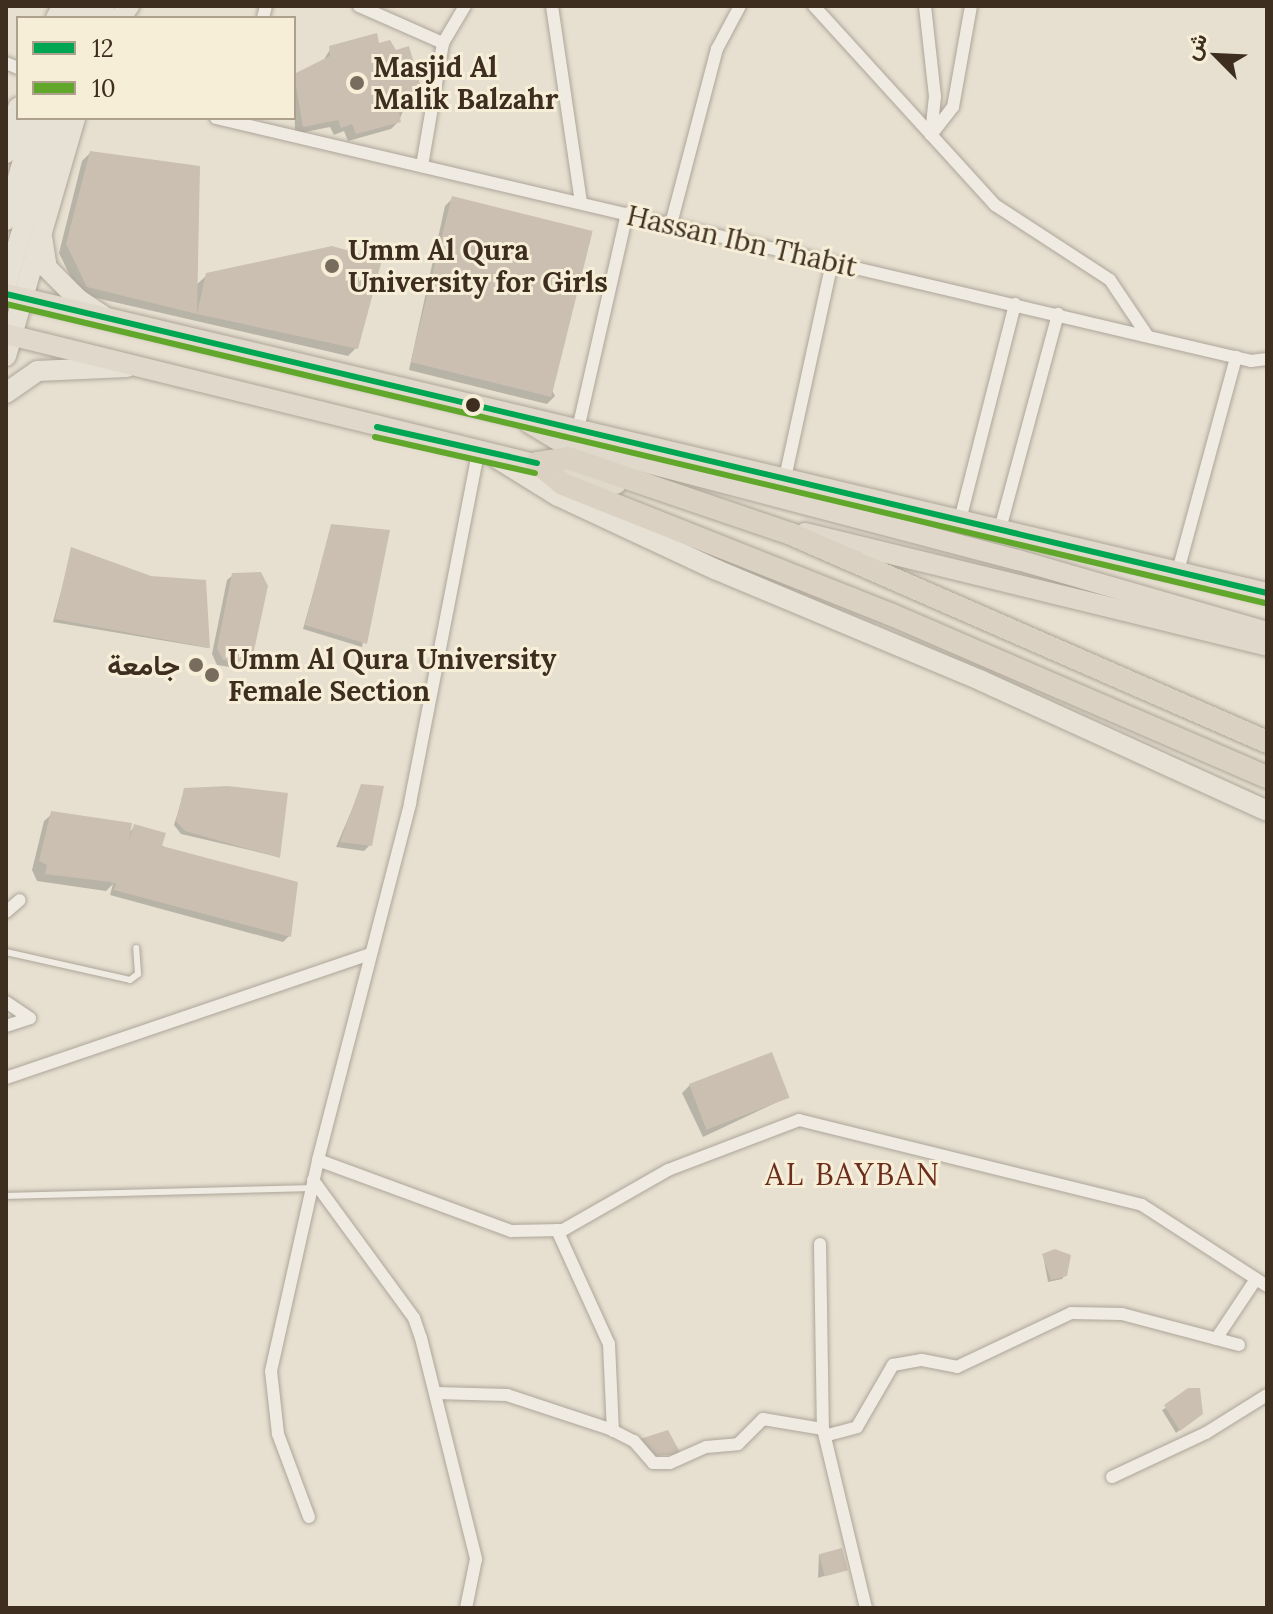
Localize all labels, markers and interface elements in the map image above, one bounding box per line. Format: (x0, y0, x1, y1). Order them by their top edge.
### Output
legend (16, 16, 296, 120)
north arrow (1177, 16, 1257, 96)
text: ش (1177, 28, 1213, 64)
text: 12 (92, 33, 114, 64)
place label: Masjid Al Malik Balzahr (373, 50, 558, 116)
text: 10 (92, 73, 116, 104)
marker: Masjid Al Malik Balzahr (348, 74, 366, 92)
street label: Hassan Ibn Thabit (624, 198, 860, 284)
place label: Umm Al Qura University for Girls (348, 233, 608, 299)
marker: Umm Al Qura University for Girls (323, 257, 341, 275)
unlabelled marker (465, 397, 481, 413)
place label: Umm Al Qura University Female Section (228, 642, 556, 708)
place label: جامعة (107, 648, 180, 682)
marker: جامعة (187, 656, 205, 674)
marker: Umm Al Qura University Female Section (203, 666, 221, 684)
district label: AL BAYBAN (765, 1156, 941, 1192)

